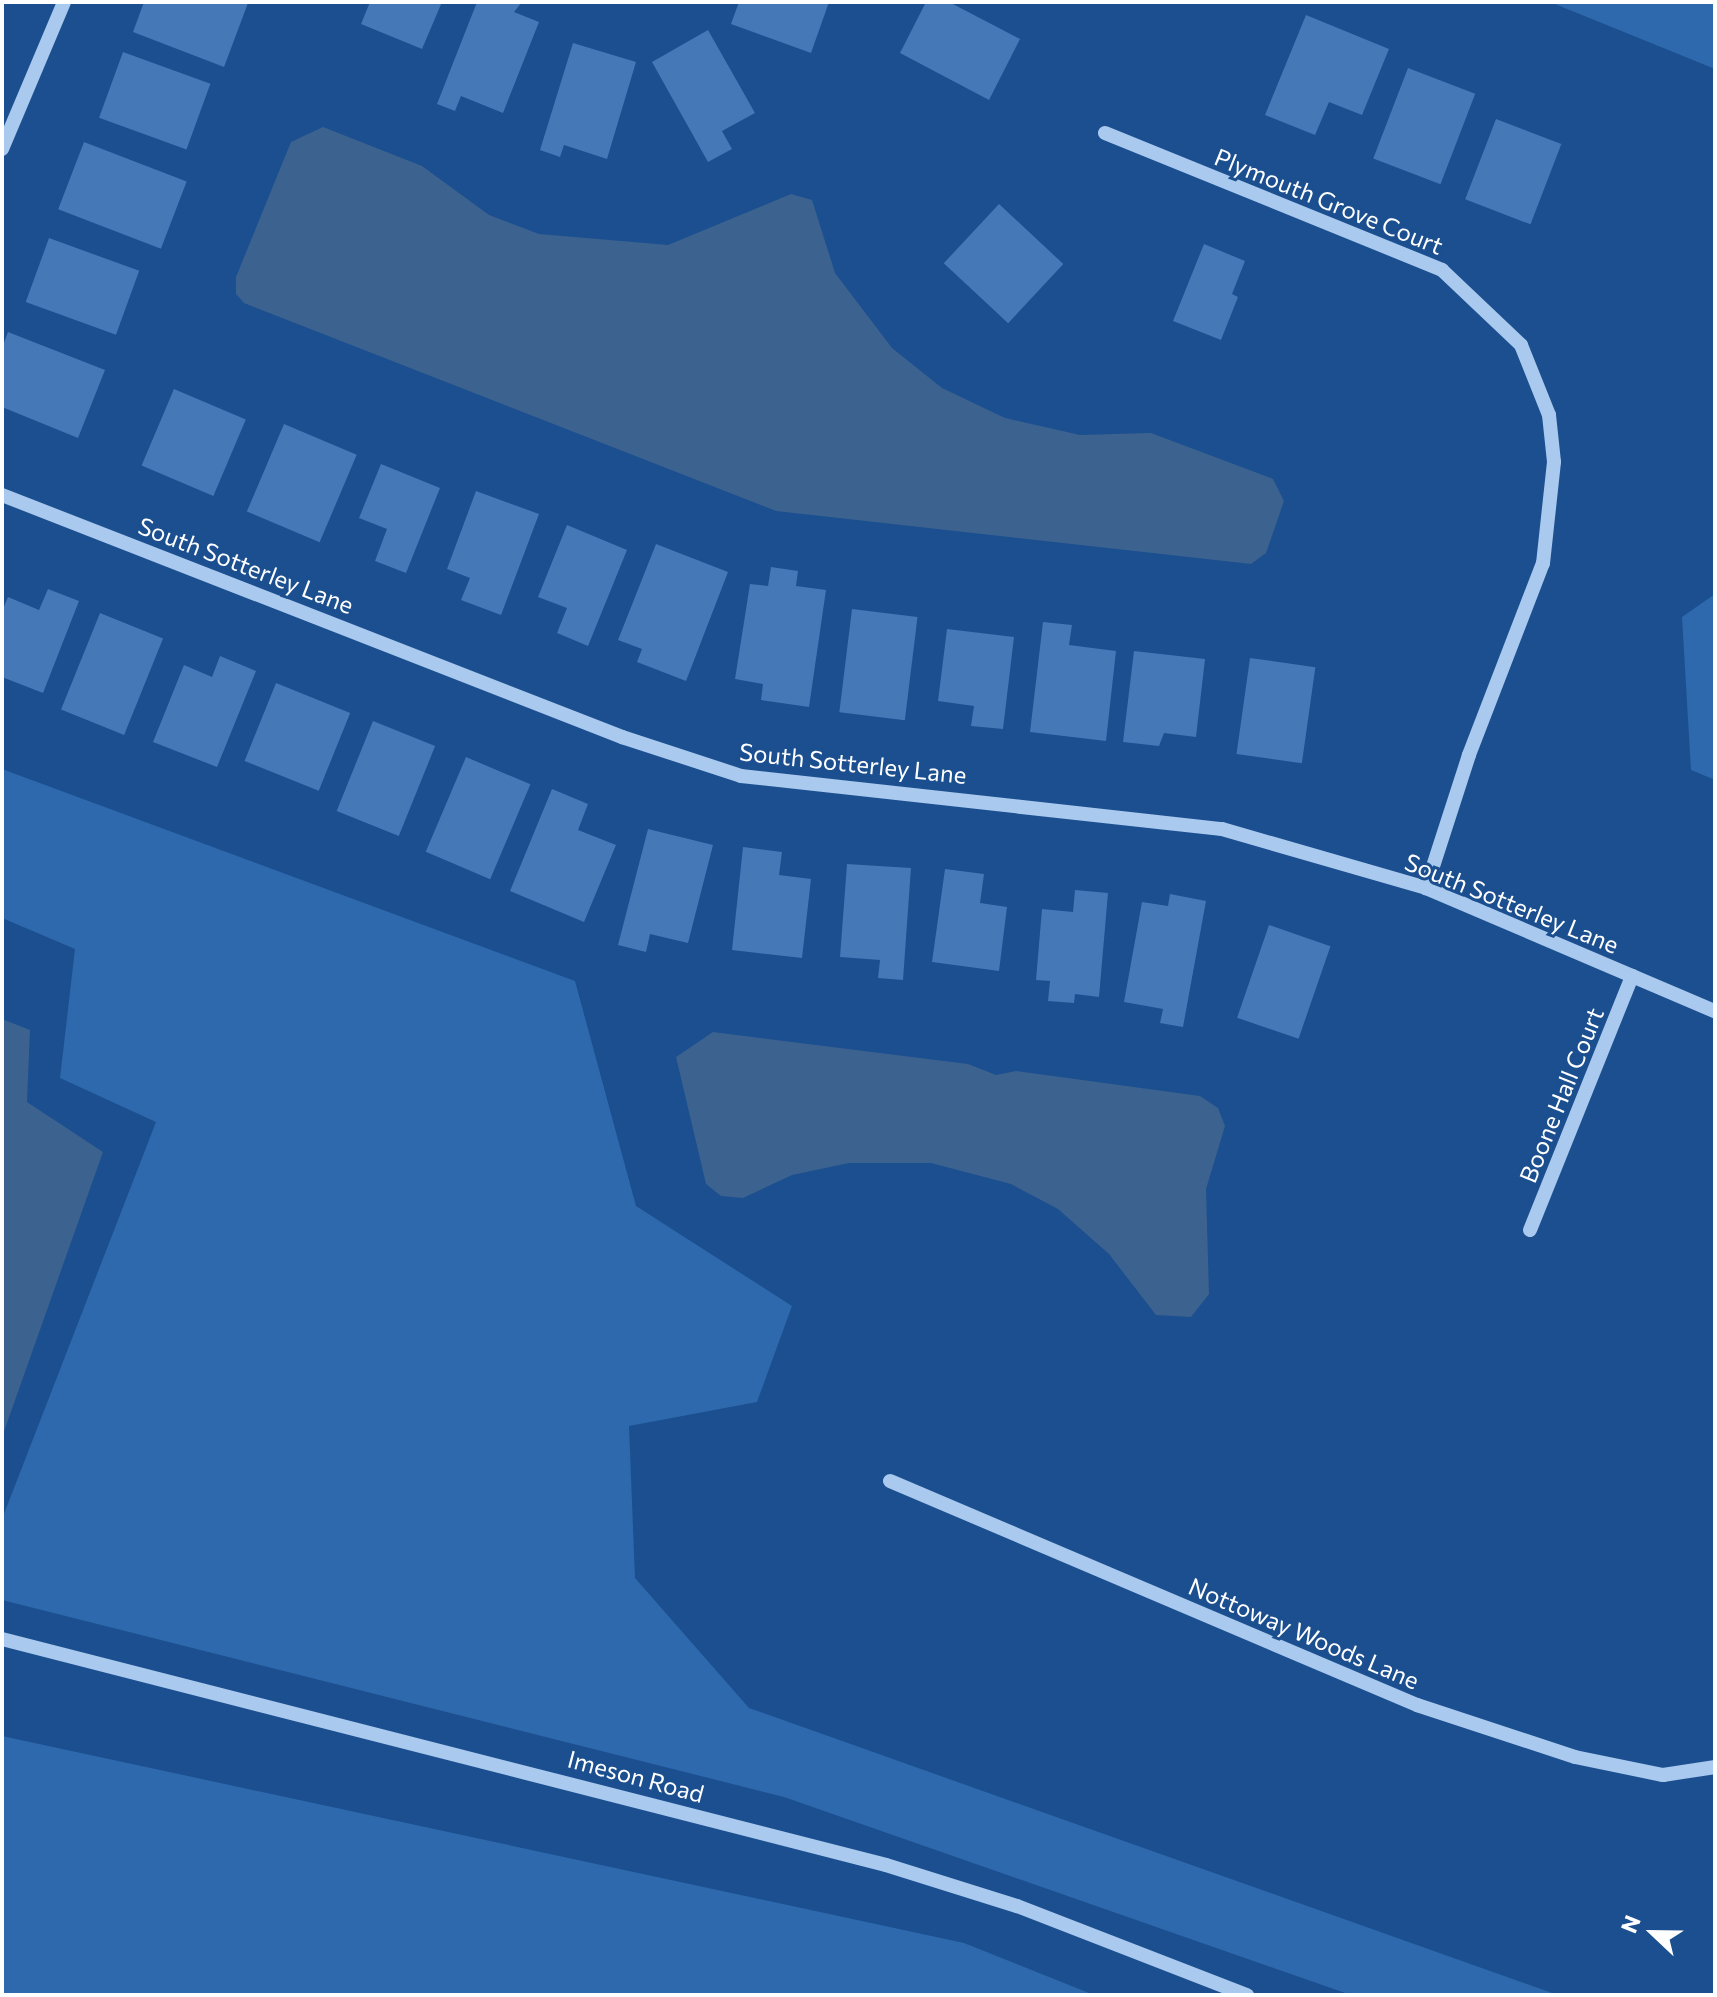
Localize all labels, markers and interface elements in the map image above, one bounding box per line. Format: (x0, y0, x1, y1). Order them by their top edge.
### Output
street label: Plymouth Grove Court (1211, 142, 1447, 260)
street label: South Sotterley Lane (134, 511, 358, 619)
street label: South Sotterley Lane (738, 737, 968, 789)
street label: South Sotterley Lane (1401, 847, 1623, 959)
street label: Boone Hall Court (1513, 1003, 1609, 1187)
street label: Nottoway Woods Lane (1184, 1571, 1424, 1695)
street label: Imeson Road (565, 1744, 707, 1808)
north arrow (1613, 1893, 1693, 1973)
text: N (1615, 1911, 1646, 1937)

